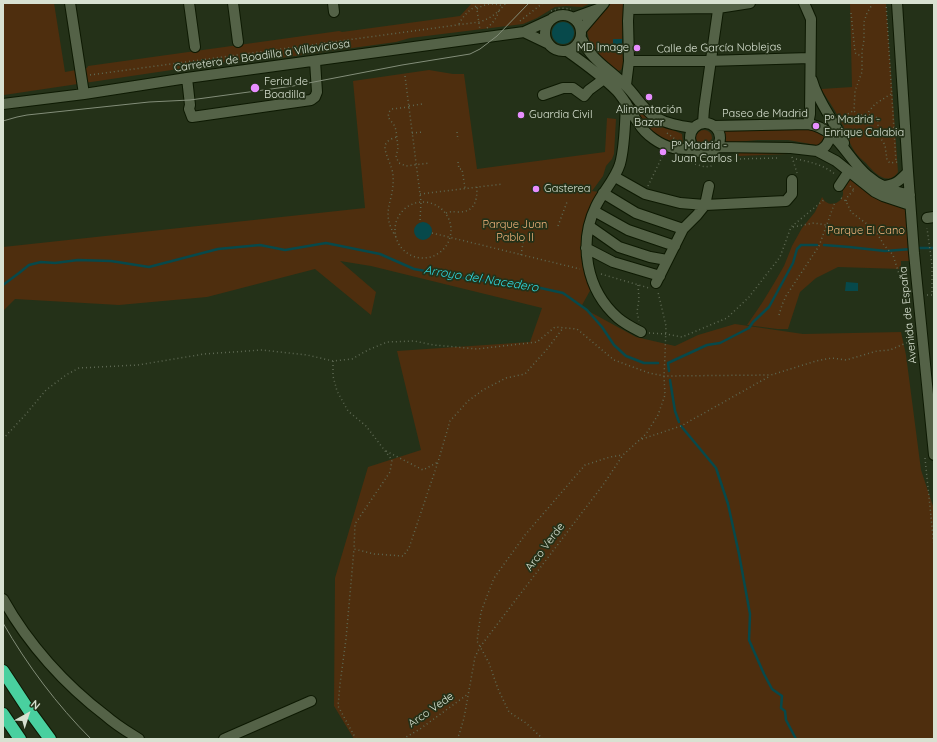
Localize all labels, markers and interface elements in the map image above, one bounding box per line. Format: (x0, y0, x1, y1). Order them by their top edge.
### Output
street label: Carretera de Boadilla a Villaviciosa (173, 37, 351, 75)
street label: Calle de García Noblejas (656, 40, 782, 56)
place label: MD Image (577, 41, 629, 55)
marker: MD Image (632, 43, 642, 53)
place label: Ferial de Boadilla (264, 75, 308, 101)
marker: Ferial de Boadilla (249, 82, 261, 94)
marker: Alimentación Bazar (644, 92, 654, 102)
place label: Alimentación Bazar (616, 103, 682, 129)
street label: Paseo de Madrid (722, 107, 808, 121)
place label: Guardia Civil (529, 108, 592, 122)
marker: Guardia Civil (516, 110, 526, 120)
place label: Pº Madrid - Enrique Calabia (824, 113, 904, 139)
marker: Pº Madrid - Enrique Calabia (811, 121, 821, 131)
place label: Pº Madrid - Juan Carlos I (671, 139, 738, 165)
marker: Pº Madrid - Juan Carlos I (658, 147, 668, 157)
place label: Gasterea (544, 182, 590, 196)
marker: Gasterea (531, 184, 541, 194)
park label: Parque Juan Pablo II (483, 218, 547, 244)
park label: Parque El Cano (827, 224, 905, 238)
water label: Arroyo del Nacedero (423, 263, 539, 295)
street label: Avenida de España (896, 266, 920, 364)
street label: Arco Verde (523, 520, 567, 574)
street label: Arco Vede (406, 690, 456, 730)
north arrow (8, 694, 48, 734)
text: N (28, 697, 43, 713)

